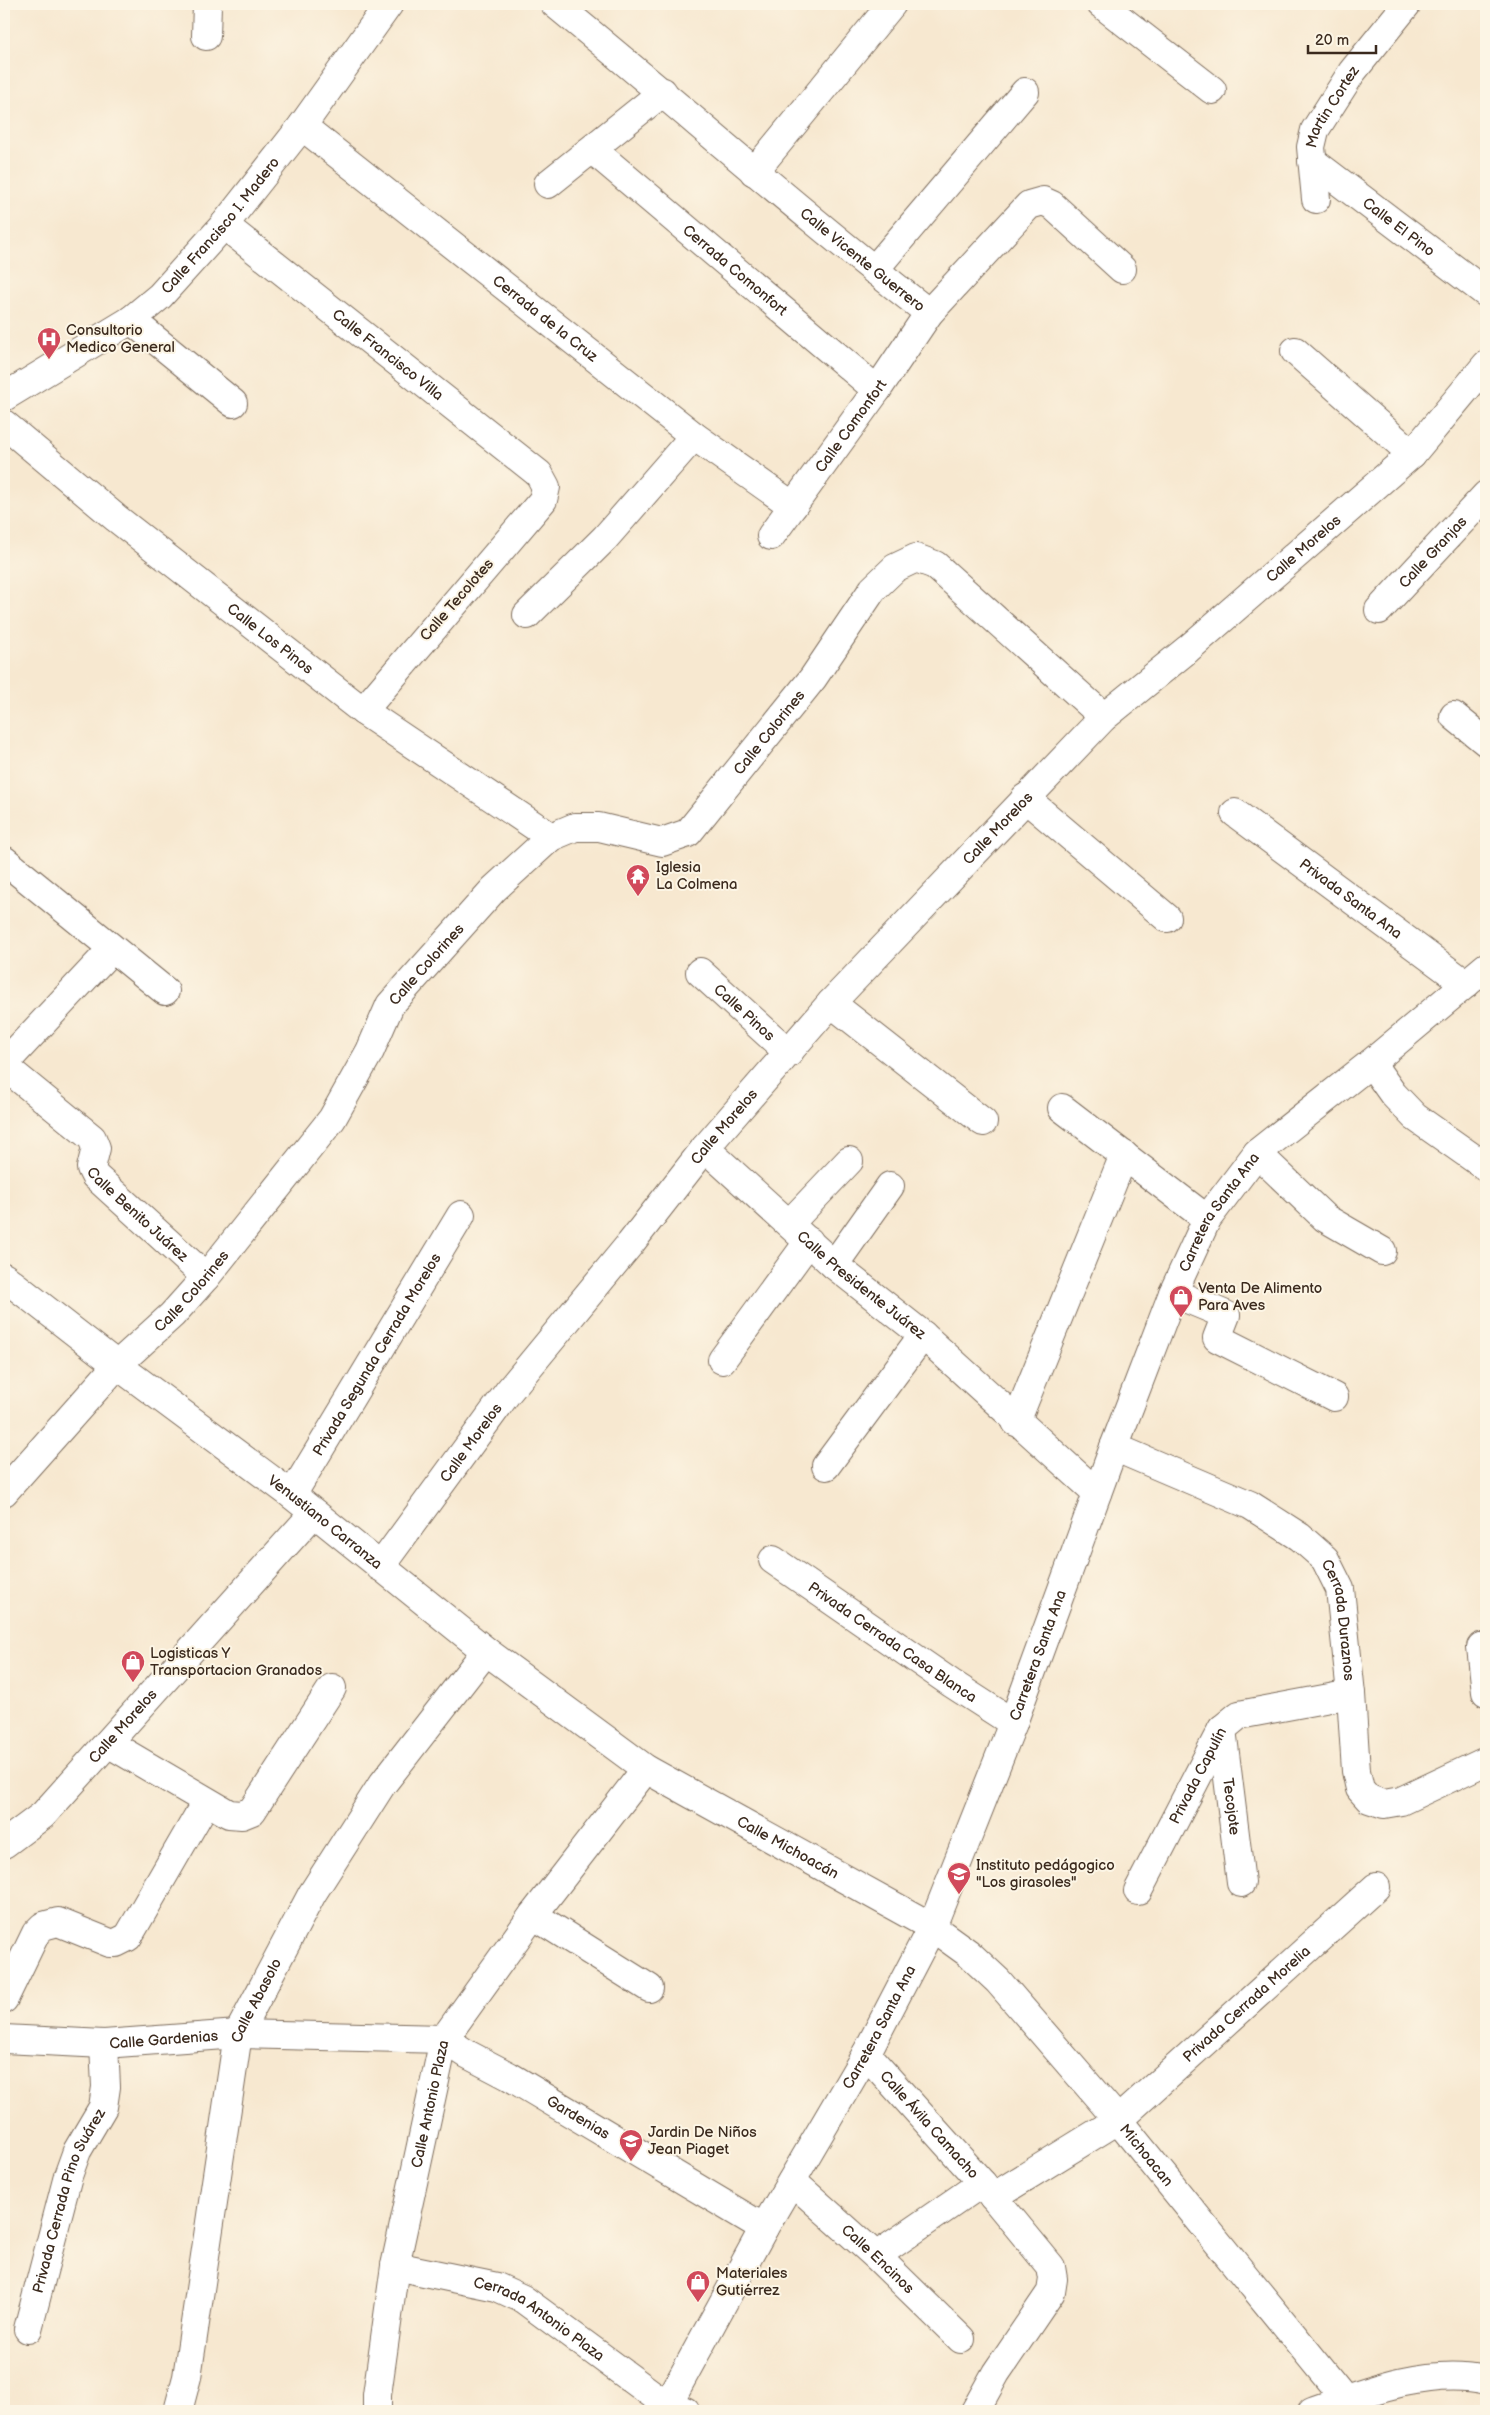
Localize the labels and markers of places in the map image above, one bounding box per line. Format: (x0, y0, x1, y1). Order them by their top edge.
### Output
place label: Consultorio Medico General (66, 321, 175, 357)
hospital icon: Consultorio Medico General (36, 326, 62, 360)
place label: Iglesia La Colmena (656, 858, 738, 894)
temple icon: Iglesia La Colmena (625, 863, 651, 897)
place label: Venta De Alimento Para Aves (1198, 1279, 1322, 1315)
shop icon: Venta De Alimento Para Aves (1168, 1284, 1194, 1318)
place label: Logisticas Y Transportacion Granados (150, 1644, 323, 1680)
shop icon: Logisticas Y Transportacion Granados (120, 1649, 146, 1683)
place label: Instituto pedágogico "Los girasoles" (976, 1856, 1115, 1892)
school or university icon: Instituto pedágogico "Los girasoles" (946, 1861, 972, 1895)
place label: Jardin De Niños Jean Piaget (648, 2123, 757, 2159)
school or university icon: Jardin De Niños Jean Piaget (618, 2128, 644, 2162)
place label: Materiales Gutiérrez (716, 2264, 788, 2300)
shop icon: Materiales Gutiérrez (685, 2269, 711, 2303)

